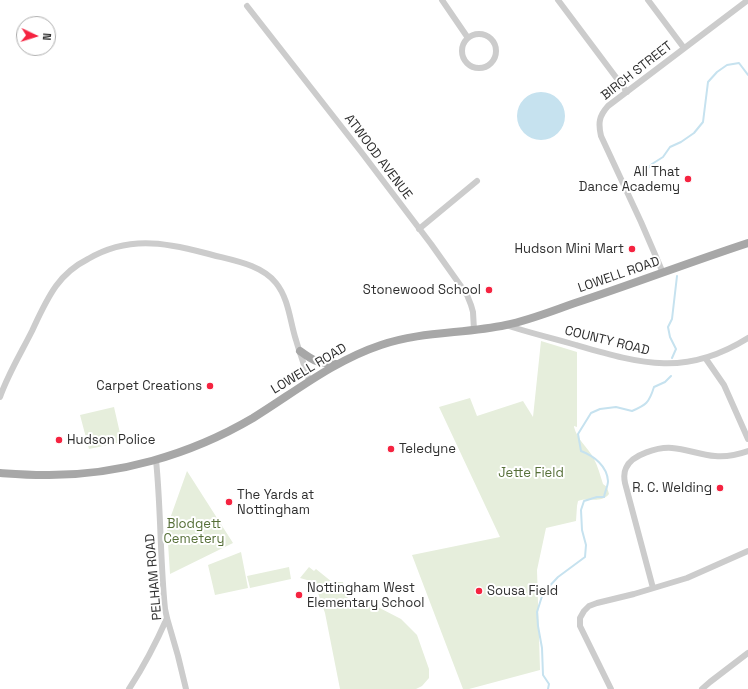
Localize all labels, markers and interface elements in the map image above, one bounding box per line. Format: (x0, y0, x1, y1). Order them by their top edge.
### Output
north arrow (16, 16, 56, 56)
text: N (40, 33, 54, 41)
street label: BIRCH STREET (598, 38, 676, 104)
street label: ATWOOD AVENUE (341, 111, 415, 203)
place label: All That Dance Academy (579, 164, 680, 195)
marker: All That Dance Academy (683, 174, 693, 184)
place label: Hudson Mini Mart (514, 241, 624, 257)
marker: Hudson Mini Mart (627, 244, 637, 254)
street label: LOWELL ROAD (576, 254, 662, 296)
place label: Stonewood School (363, 282, 481, 298)
marker: Stonewood School (484, 285, 494, 295)
street label: COUNTY ROAD (563, 323, 651, 359)
street label: LOWELL ROAD (268, 340, 350, 398)
place label: Carpet Creations (96, 378, 202, 394)
marker: Carpet Creations (205, 381, 215, 391)
place label: Hudson Police (67, 432, 156, 448)
marker: Hudson Police (54, 435, 64, 445)
place label: Teledyne (399, 441, 456, 457)
marker: Teledyne (386, 444, 396, 454)
park label: Jette Field (498, 465, 564, 481)
place label: R. C. Welding (632, 480, 712, 496)
marker: R. C. Welding (715, 483, 725, 493)
place label: The Yards at Nottingham (237, 487, 314, 518)
marker: The Yards at Nottingham (224, 497, 234, 507)
park label: Blodgett Cemetery (164, 516, 224, 547)
street label: PELHAM ROAD (142, 533, 166, 621)
place label: Nottingham West Elementary School (307, 580, 424, 611)
place label: Sousa Field (487, 583, 558, 599)
marker: Sousa Field (474, 586, 484, 596)
marker: Nottingham West Elementary School (294, 590, 304, 600)

